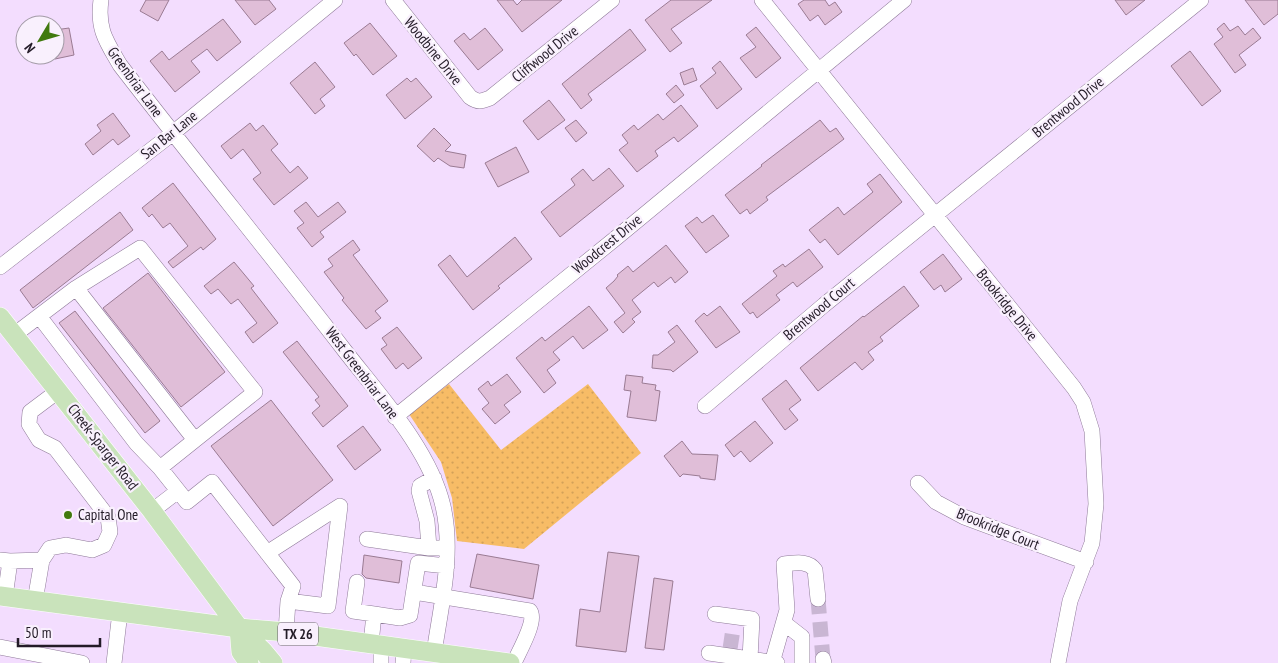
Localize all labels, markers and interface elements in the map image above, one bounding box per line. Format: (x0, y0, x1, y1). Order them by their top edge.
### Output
street label: Woodbine Drive (400, 13, 467, 89)
north arrow (15, 15, 65, 65)
street label: Cliffwood Drive (508, 21, 582, 86)
text: N (20, 39, 39, 57)
street label: Greenbriar Lane (104, 43, 167, 121)
street label: Brentwood Drive (1028, 72, 1107, 141)
street label: San Bar Lane (137, 106, 201, 163)
street label: Woodcrest Drive (568, 210, 645, 278)
street label: Brookridge Drive (973, 265, 1042, 344)
street label: Brentwood Court (779, 273, 858, 344)
street label: West Greenbriar Lane (322, 323, 403, 423)
street label: Cheek-Sparger Road (64, 400, 143, 494)
street label: Brookridge Court (954, 503, 1042, 554)
place label: Capital One (78, 505, 138, 524)
marker: Capital One (62, 509, 74, 521)
scale bar (18, 616, 100, 648)
road number: TX 26 (278, 622, 318, 646)
text: 50 m (25, 623, 51, 642)

